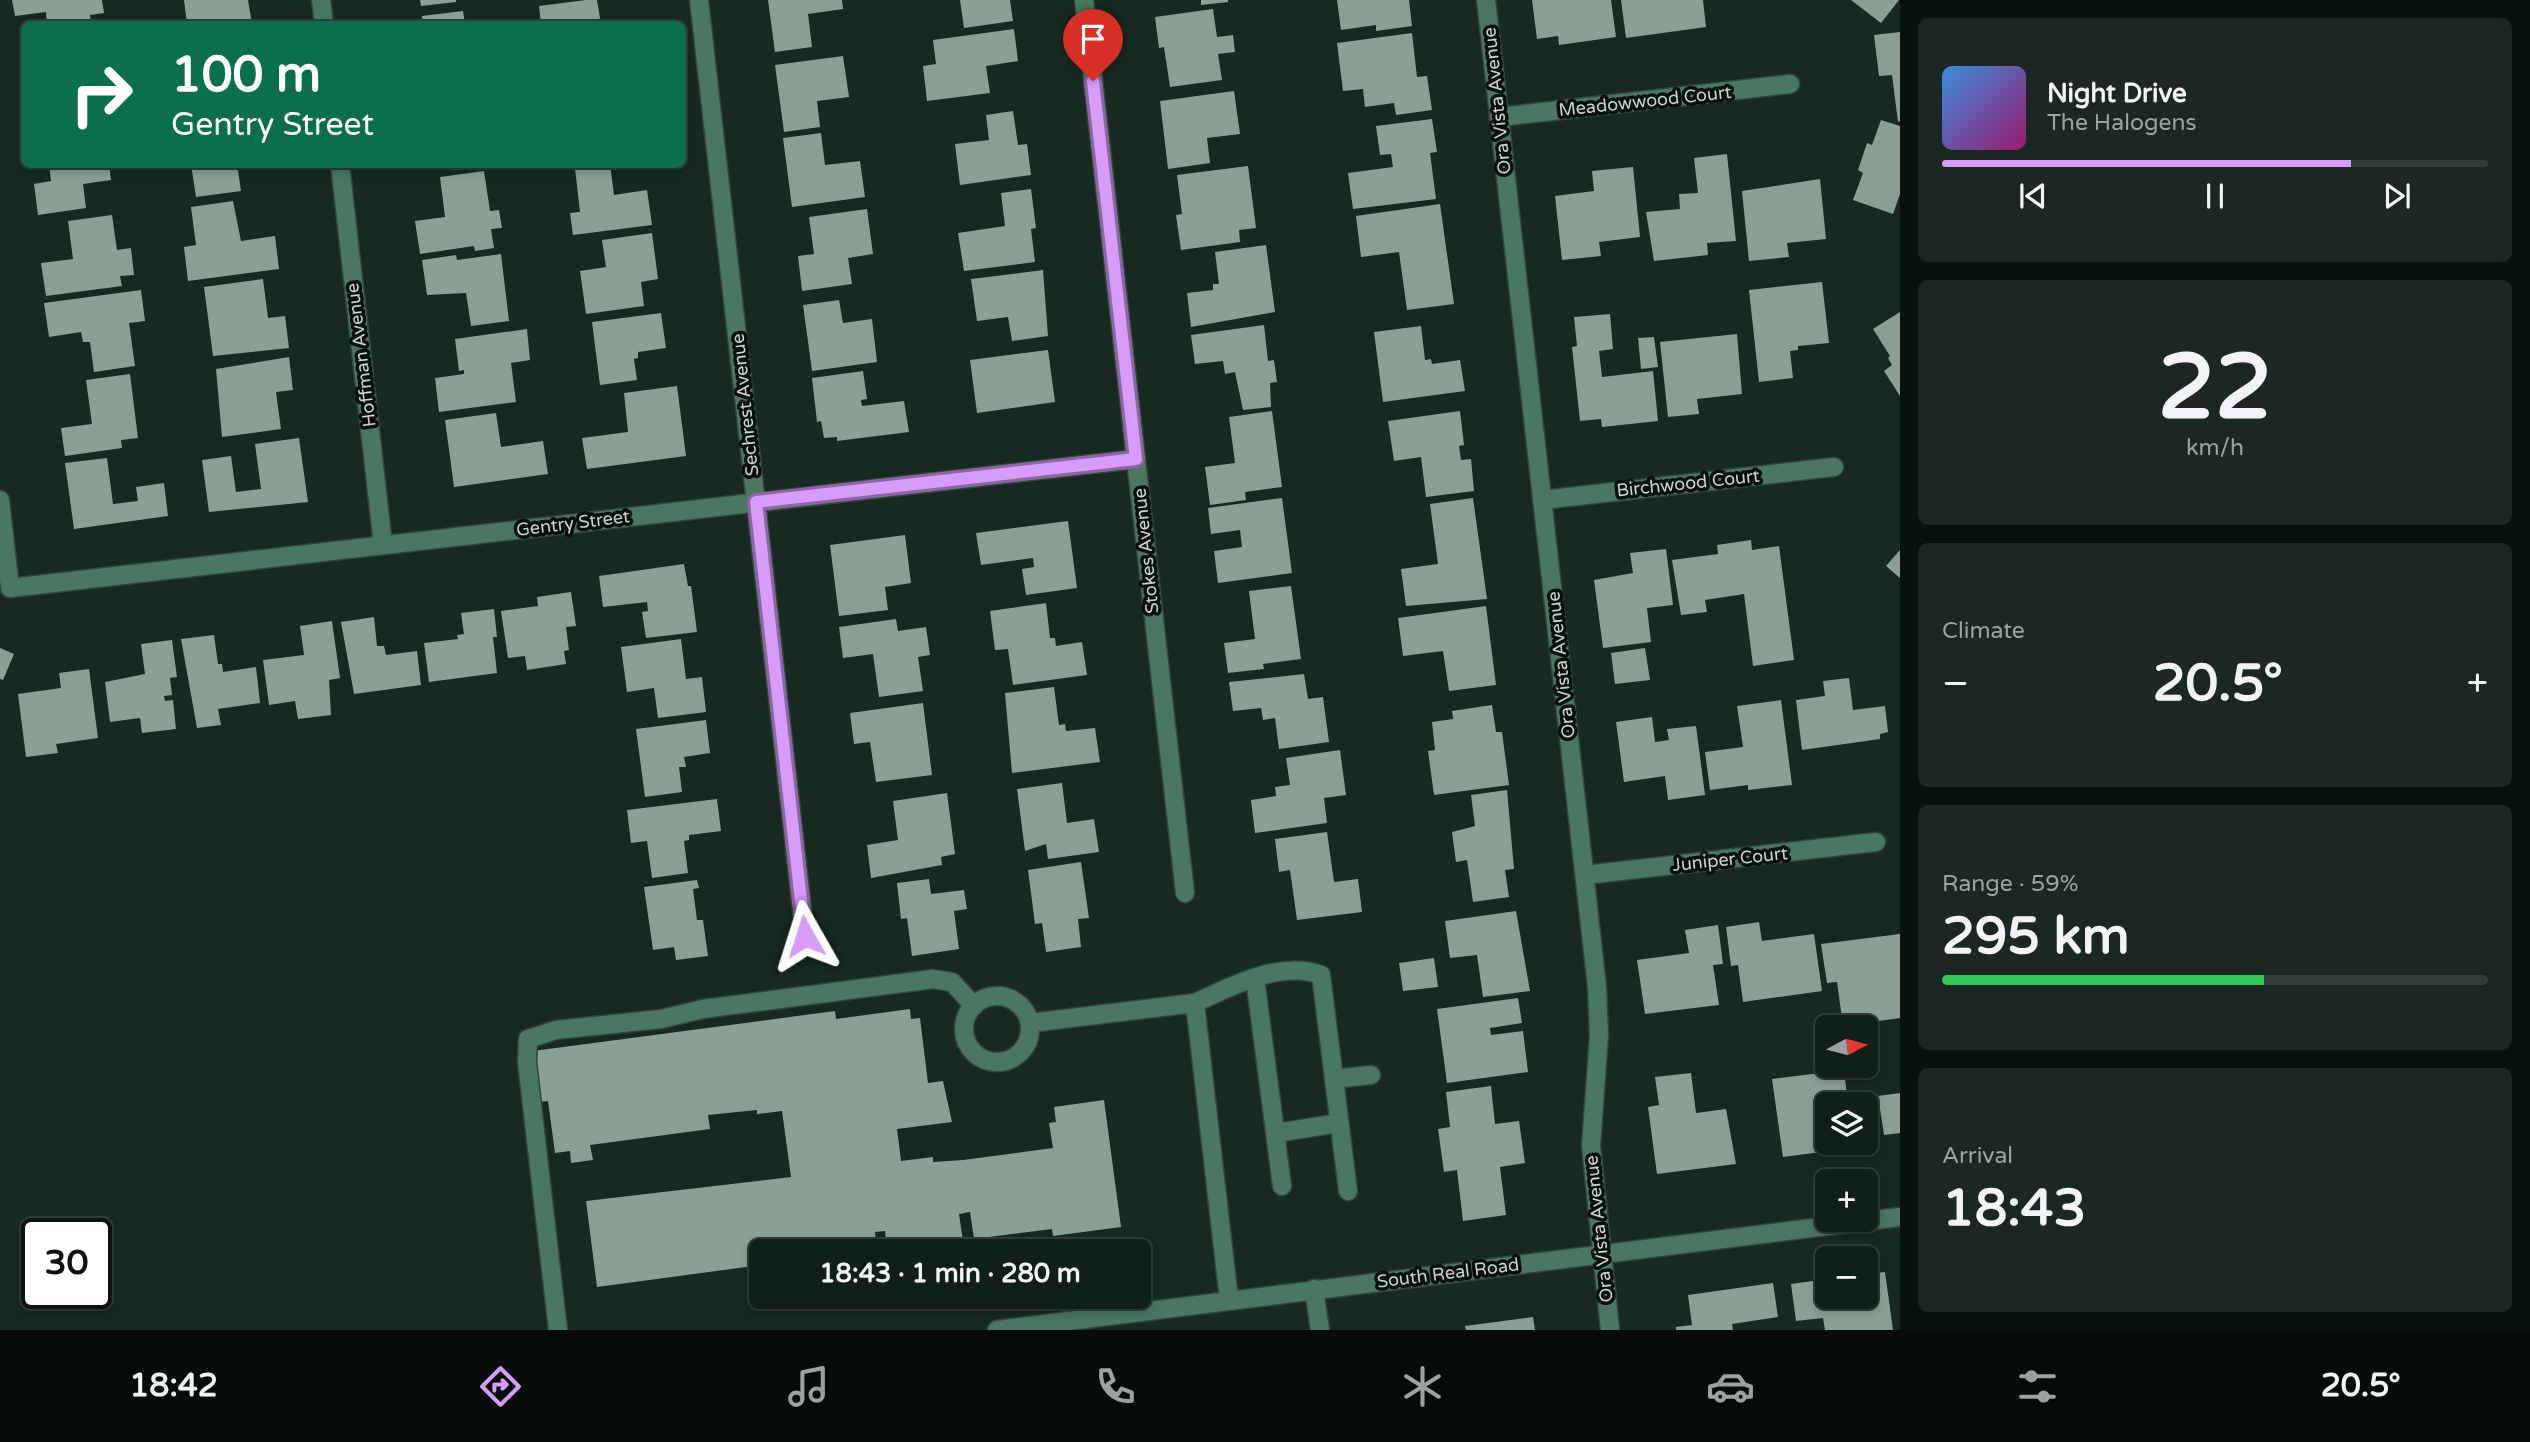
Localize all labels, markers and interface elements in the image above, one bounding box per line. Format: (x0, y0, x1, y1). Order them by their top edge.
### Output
pin (1063, 9, 1123, 81)
icon: arrive (1074, 20, 1112, 58)
street label: Ora Vista Avenue (1478, 26, 1516, 176)
text: 100 m (171, 46, 321, 105)
icon: right (56, 49, 147, 140)
text: Night Drive (2047, 78, 2187, 109)
street label: Meadowwood Court (1557, 81, 1733, 121)
text: Gentry Street (171, 106, 374, 144)
text: The Halogens (2047, 109, 2196, 137)
icon: previous (2014, 177, 2052, 215)
icon: pause (2196, 177, 2234, 215)
icon: next (2378, 177, 2416, 215)
street label: Hoffman Avenue (341, 282, 381, 428)
street label: Sechrest Avenue (727, 333, 763, 477)
text: 22 (2158, 333, 2272, 443)
text: km/h (2186, 434, 2244, 462)
street label: Birchwood Court (1615, 465, 1761, 501)
street label: Stokes Avenue (1128, 487, 1164, 615)
street label: Gentry Street (515, 505, 631, 541)
street label: Ora Vista Avenue (1542, 590, 1580, 740)
text: Climate (1942, 617, 2025, 645)
text: 20.5° (2153, 652, 2283, 715)
text: − (1942, 661, 1969, 707)
text: + (2467, 661, 2488, 707)
street label: Juniper Court (1671, 842, 1789, 876)
text: Range · 59% (1942, 870, 2078, 898)
position arrow (768, 899, 842, 973)
text: 295 km (1942, 905, 2130, 968)
north arrow (1815, 1015, 1878, 1078)
map controls (1815, 1015, 1878, 1309)
button: layers (1815, 1092, 1878, 1155)
text: Arrival (1942, 1142, 2013, 1170)
street label: Ora Vista Avenue (1580, 1154, 1618, 1304)
button: + (1815, 1169, 1878, 1232)
text: 18:43 (1942, 1177, 2086, 1240)
speed limit sign: 30 (21, 1218, 112, 1309)
button: − (1815, 1246, 1878, 1309)
street label: South Real Road (1376, 1253, 1520, 1293)
text: 18:43 · 1 min · 280 m (819, 1258, 1081, 1289)
icon: directions (476, 1362, 525, 1411)
icon: music (784, 1362, 833, 1411)
icon: phone (1091, 1362, 1140, 1411)
icon: climate (1398, 1362, 1447, 1411)
icon: car (1706, 1362, 1755, 1411)
icon: filters (2013, 1362, 2062, 1411)
text: 18:42 (129, 1367, 218, 1405)
text: 20.5° (2321, 1367, 2401, 1405)

